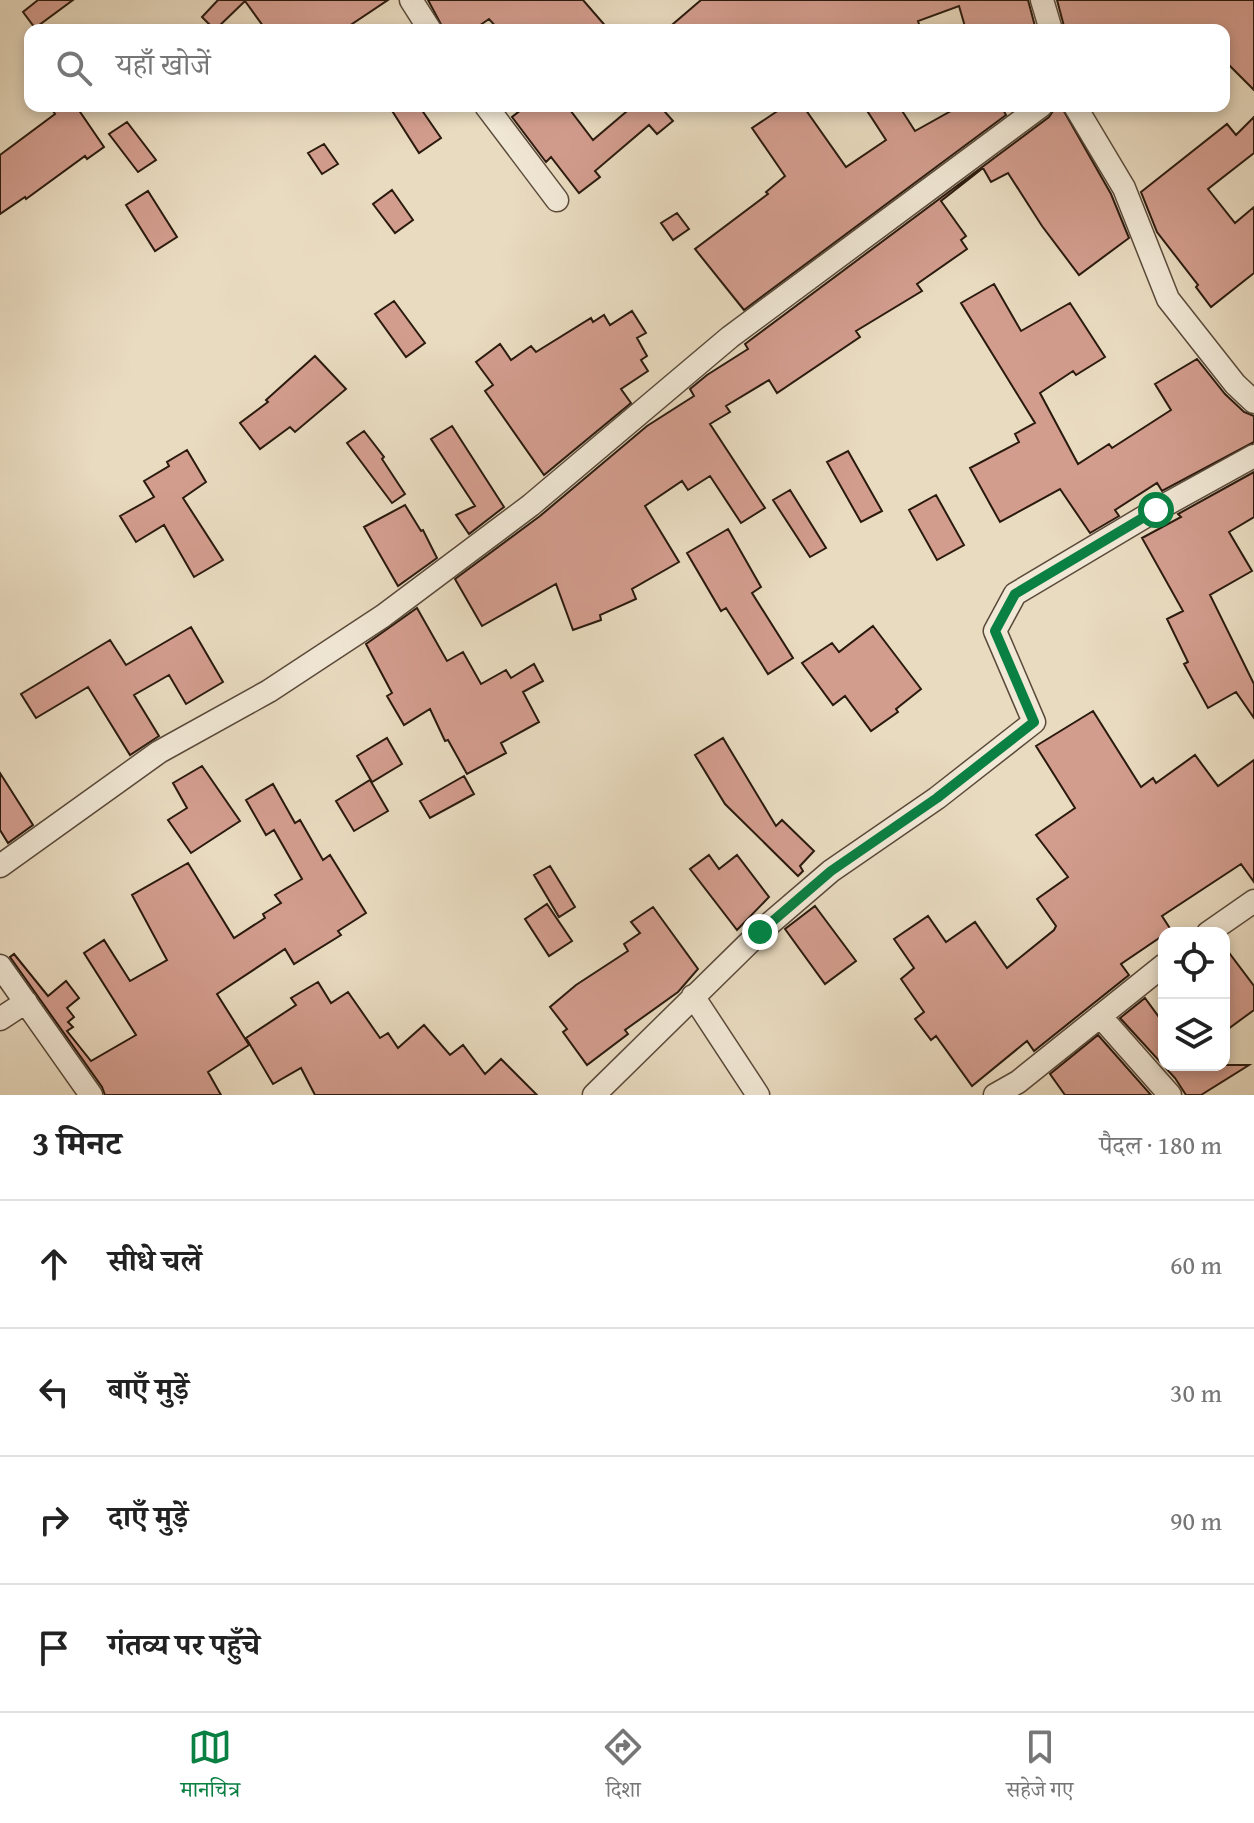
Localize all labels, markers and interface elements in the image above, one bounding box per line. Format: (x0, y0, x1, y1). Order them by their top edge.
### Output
search box (24, 24, 1230, 112)
text: यहाँ खोजें (116, 42, 210, 86)
icon: search (52, 46, 96, 90)
route start (1138, 492, 1174, 528)
route end (742, 914, 778, 950)
map controls (1158, 927, 1230, 1071)
button: locate (1158, 927, 1230, 999)
button: layers (1158, 999, 1230, 1071)
text: 3 मिनट (32, 1118, 122, 1167)
text: पैदल · 180 m (1099, 1125, 1222, 1164)
text: सीधे चलें (108, 1238, 202, 1282)
icon: ahead (32, 1242, 76, 1286)
text: 60 m (1170, 1245, 1222, 1284)
text: बाएँ मुड़ें (108, 1366, 189, 1410)
icon: left (32, 1370, 76, 1414)
text: 30 m (1170, 1373, 1222, 1412)
text: दाएँ मुड़ें (108, 1494, 188, 1538)
icon: right (32, 1498, 76, 1542)
text: 90 m (1170, 1501, 1222, 1540)
text: गंतव्य पर पहुँचे (108, 1622, 260, 1666)
icon: arrive (32, 1626, 76, 1670)
tab: मानचित्र (180, 1725, 240, 1811)
tab: दिशा (601, 1725, 645, 1811)
tab: सहेजे गए (1006, 1725, 1074, 1811)

